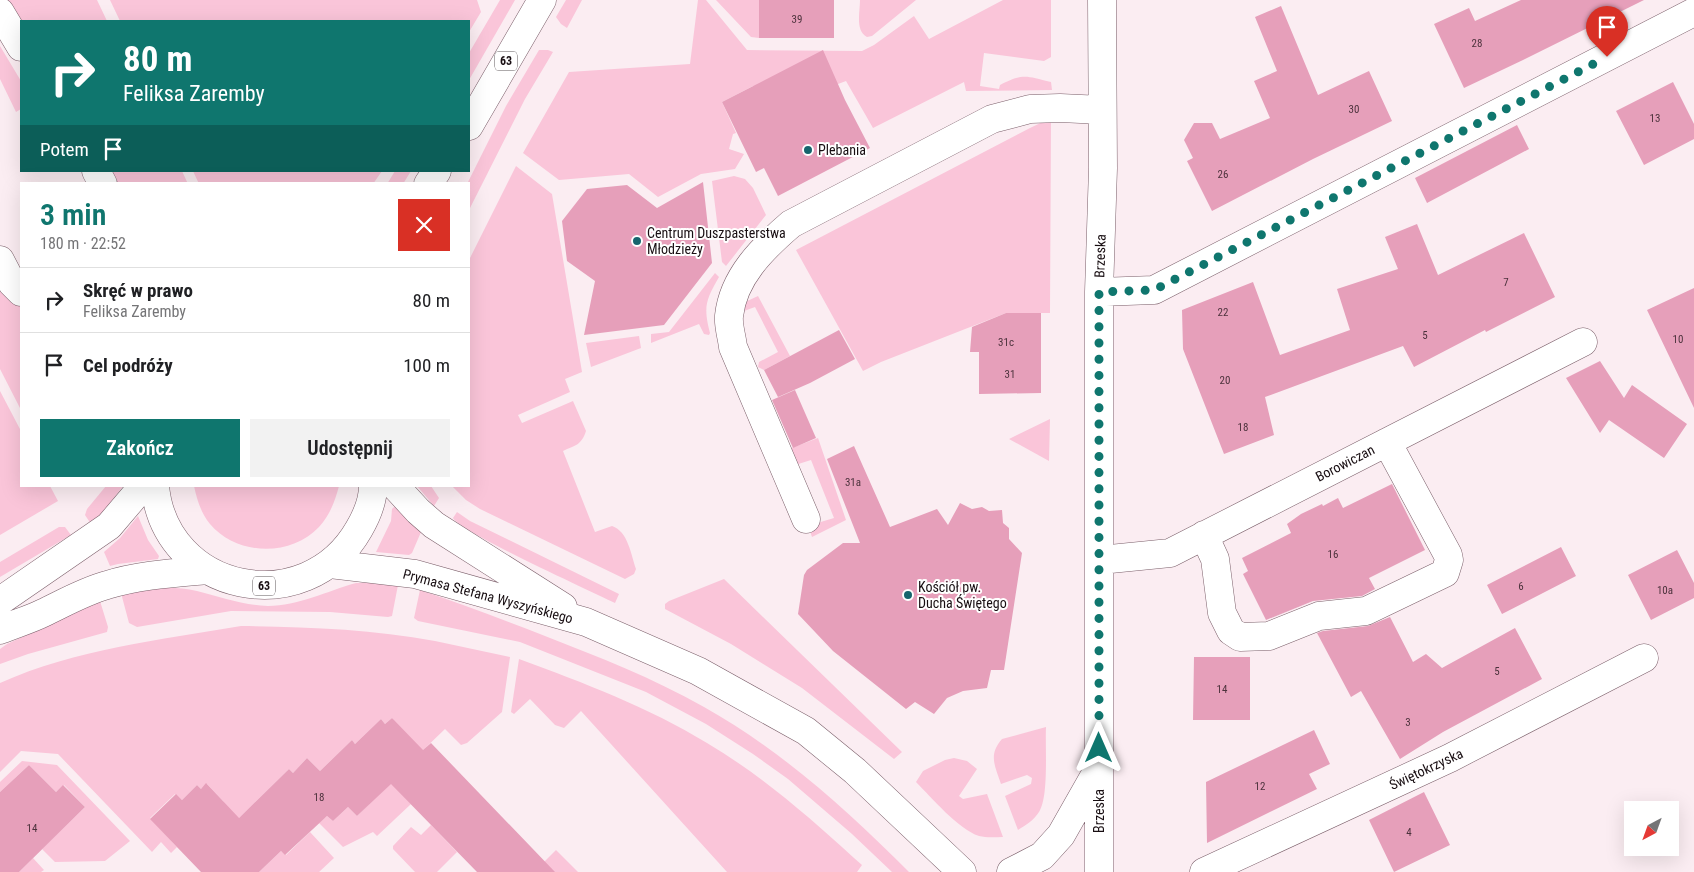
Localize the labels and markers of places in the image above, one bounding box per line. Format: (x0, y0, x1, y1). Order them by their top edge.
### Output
pin (1586, 6, 1628, 57)
place label: Plebania (818, 142, 866, 158)
marker: Plebania (802, 144, 814, 156)
place label: Centrum Duszpasterstwa Młodzieży (647, 225, 786, 257)
marker: Centrum Duszpasterstwa Młodzieży (631, 235, 643, 247)
place label: Kościół pw. Ducha Świętego (918, 579, 1007, 611)
marker: Kościół pw. Ducha Świętego (902, 589, 914, 601)

